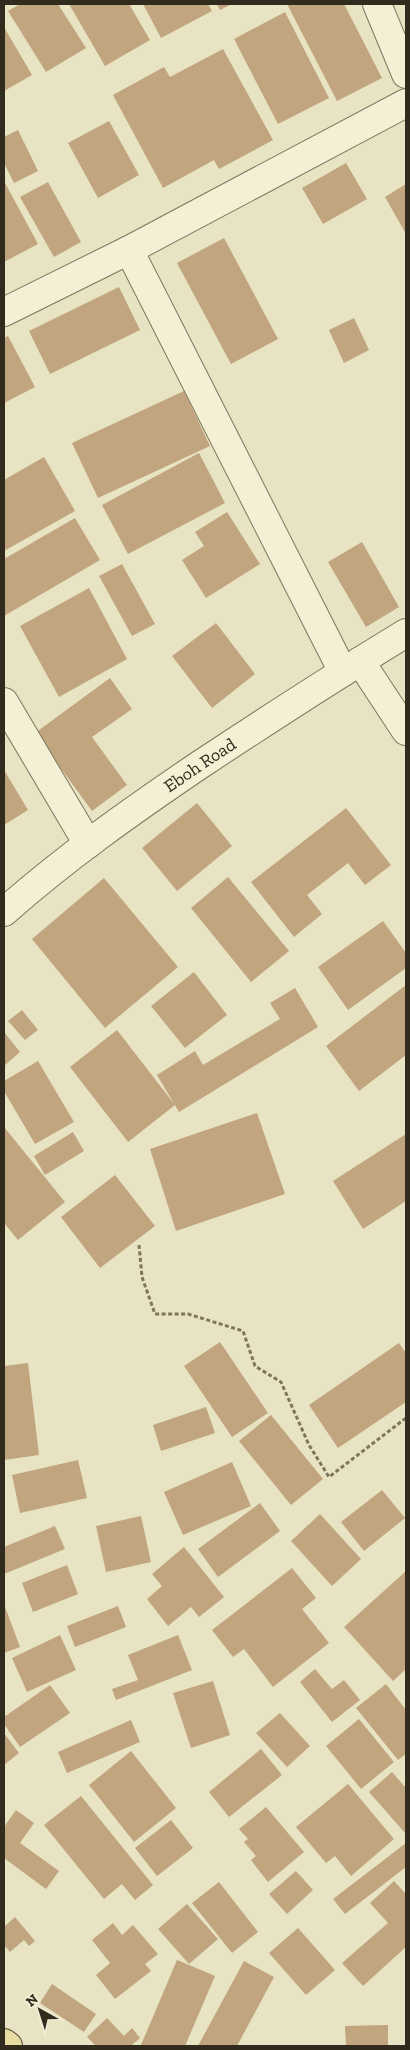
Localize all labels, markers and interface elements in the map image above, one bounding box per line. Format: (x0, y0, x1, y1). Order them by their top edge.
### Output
street label: Eboh Road (160, 733, 240, 797)
north arrow (15, 1985, 65, 2035)
text: N (23, 1990, 42, 2010)

